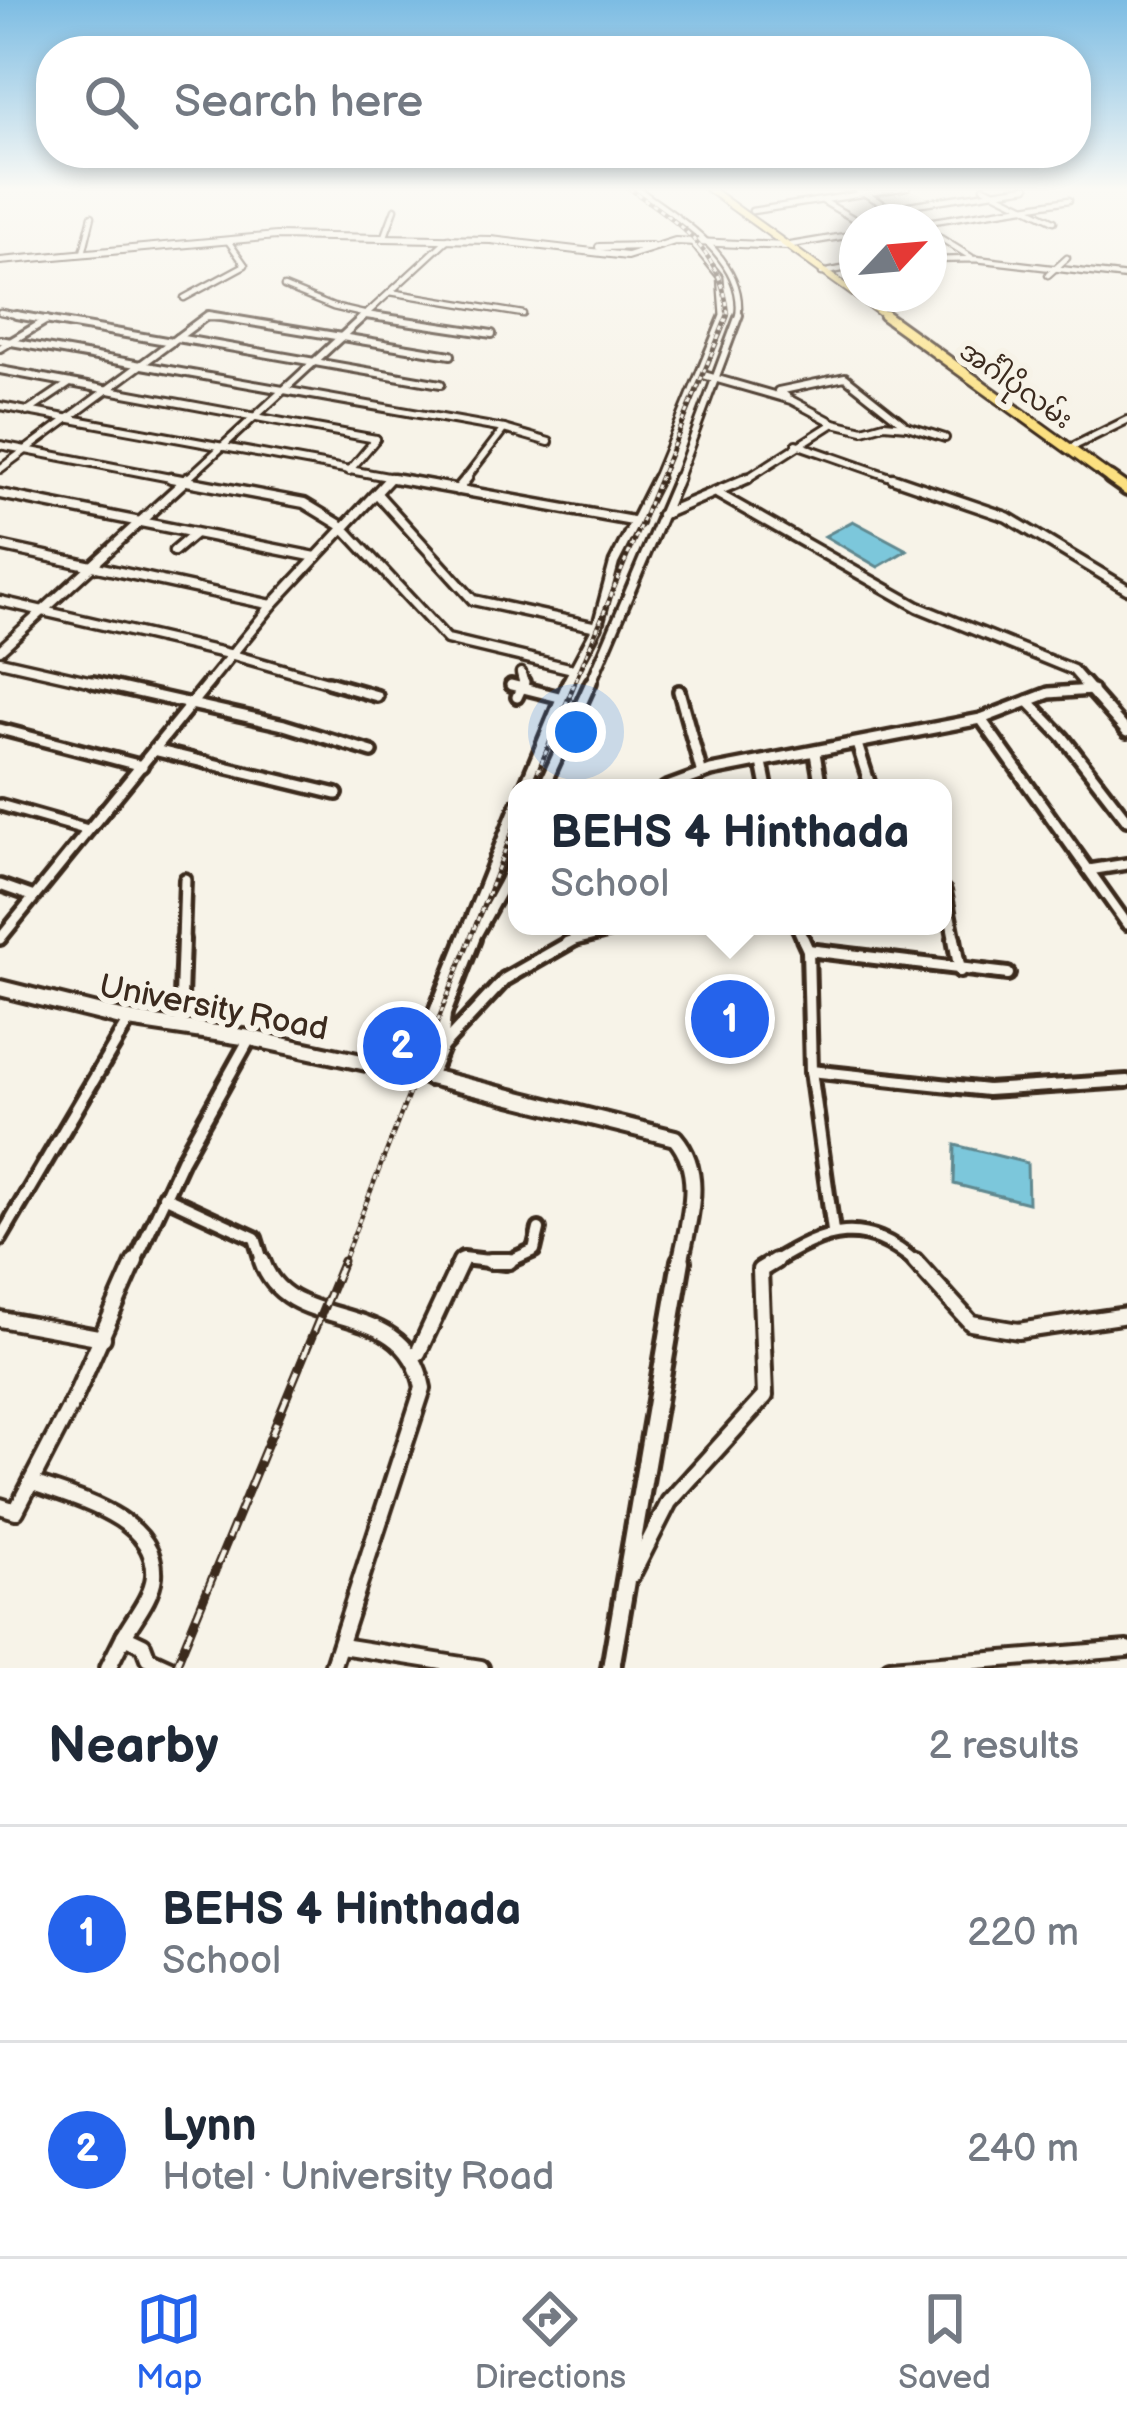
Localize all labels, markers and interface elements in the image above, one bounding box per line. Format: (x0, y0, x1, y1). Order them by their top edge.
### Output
search box (36, 36, 1091, 168)
icon: search (78, 69, 144, 135)
text: Search here (174, 75, 423, 130)
north arrow (839, 204, 947, 312)
street label: အင်္ဂါပိုလမ်း (950, 332, 1080, 440)
your location (546, 702, 606, 762)
popup (508, 779, 952, 935)
text: BEHS 4 Hinthada (550, 806, 910, 861)
text: School (550, 861, 669, 908)
street label: University Road (96, 966, 331, 1050)
pin: 1 (691, 974, 769, 1064)
pin: 2 (363, 1001, 441, 1091)
text: Nearby (48, 1716, 219, 1777)
text: 2 results (928, 1723, 1079, 1770)
text: BEHS 4 Hinthada (162, 1883, 521, 1938)
text: 1 (79, 1910, 95, 1957)
text: 220 m (967, 1910, 1079, 1957)
text: School (162, 1938, 281, 1985)
text: Lynn (162, 2099, 257, 2154)
text: 2 (75, 2126, 99, 2173)
text: 240 m (967, 2126, 1079, 2173)
text: Hotel · University Road (162, 2154, 554, 2201)
tab: Map (136, 2286, 202, 2398)
tab: Directions (475, 2286, 626, 2398)
tab: Saved (898, 2286, 991, 2398)

